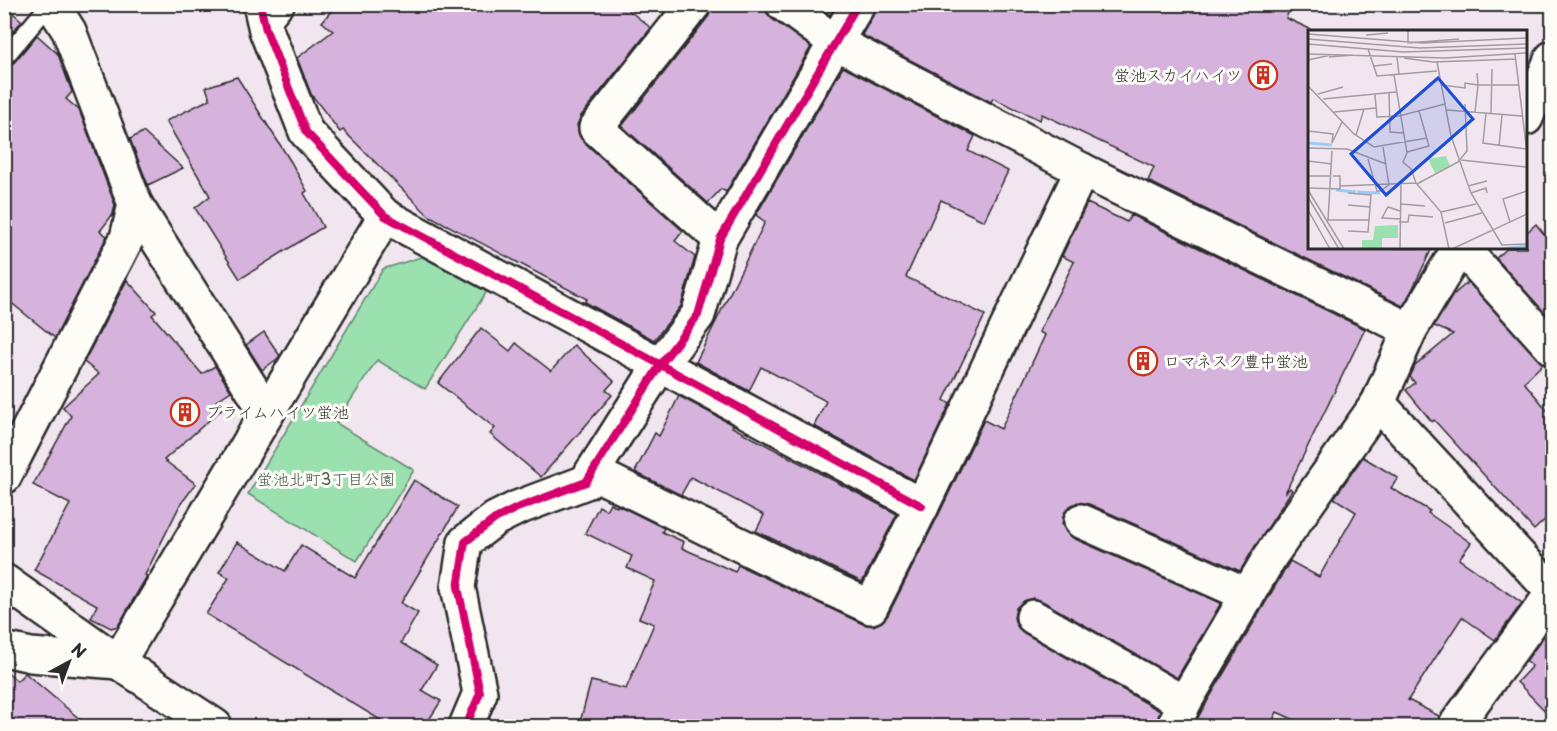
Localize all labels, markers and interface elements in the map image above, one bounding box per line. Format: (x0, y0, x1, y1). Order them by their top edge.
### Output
inset map (1308, 30, 1527, 249)
building icon: 蛍池スカイハイツ (1247, 59, 1279, 91)
place label: 蛍池スカイハイツ (1114, 62, 1242, 86)
building icon: ロマネスク豊中蛍池 (1127, 345, 1159, 377)
place label: ロマネスク豊中蛍池 (1164, 348, 1308, 372)
building icon: プライムハイツ蛍池 (169, 396, 201, 428)
place label: プライムハイツ蛍池 (206, 399, 349, 423)
park label: 蛍池北町3丁目公園 (257, 466, 395, 490)
north arrow (39, 632, 99, 692)
text: N (67, 637, 92, 663)

